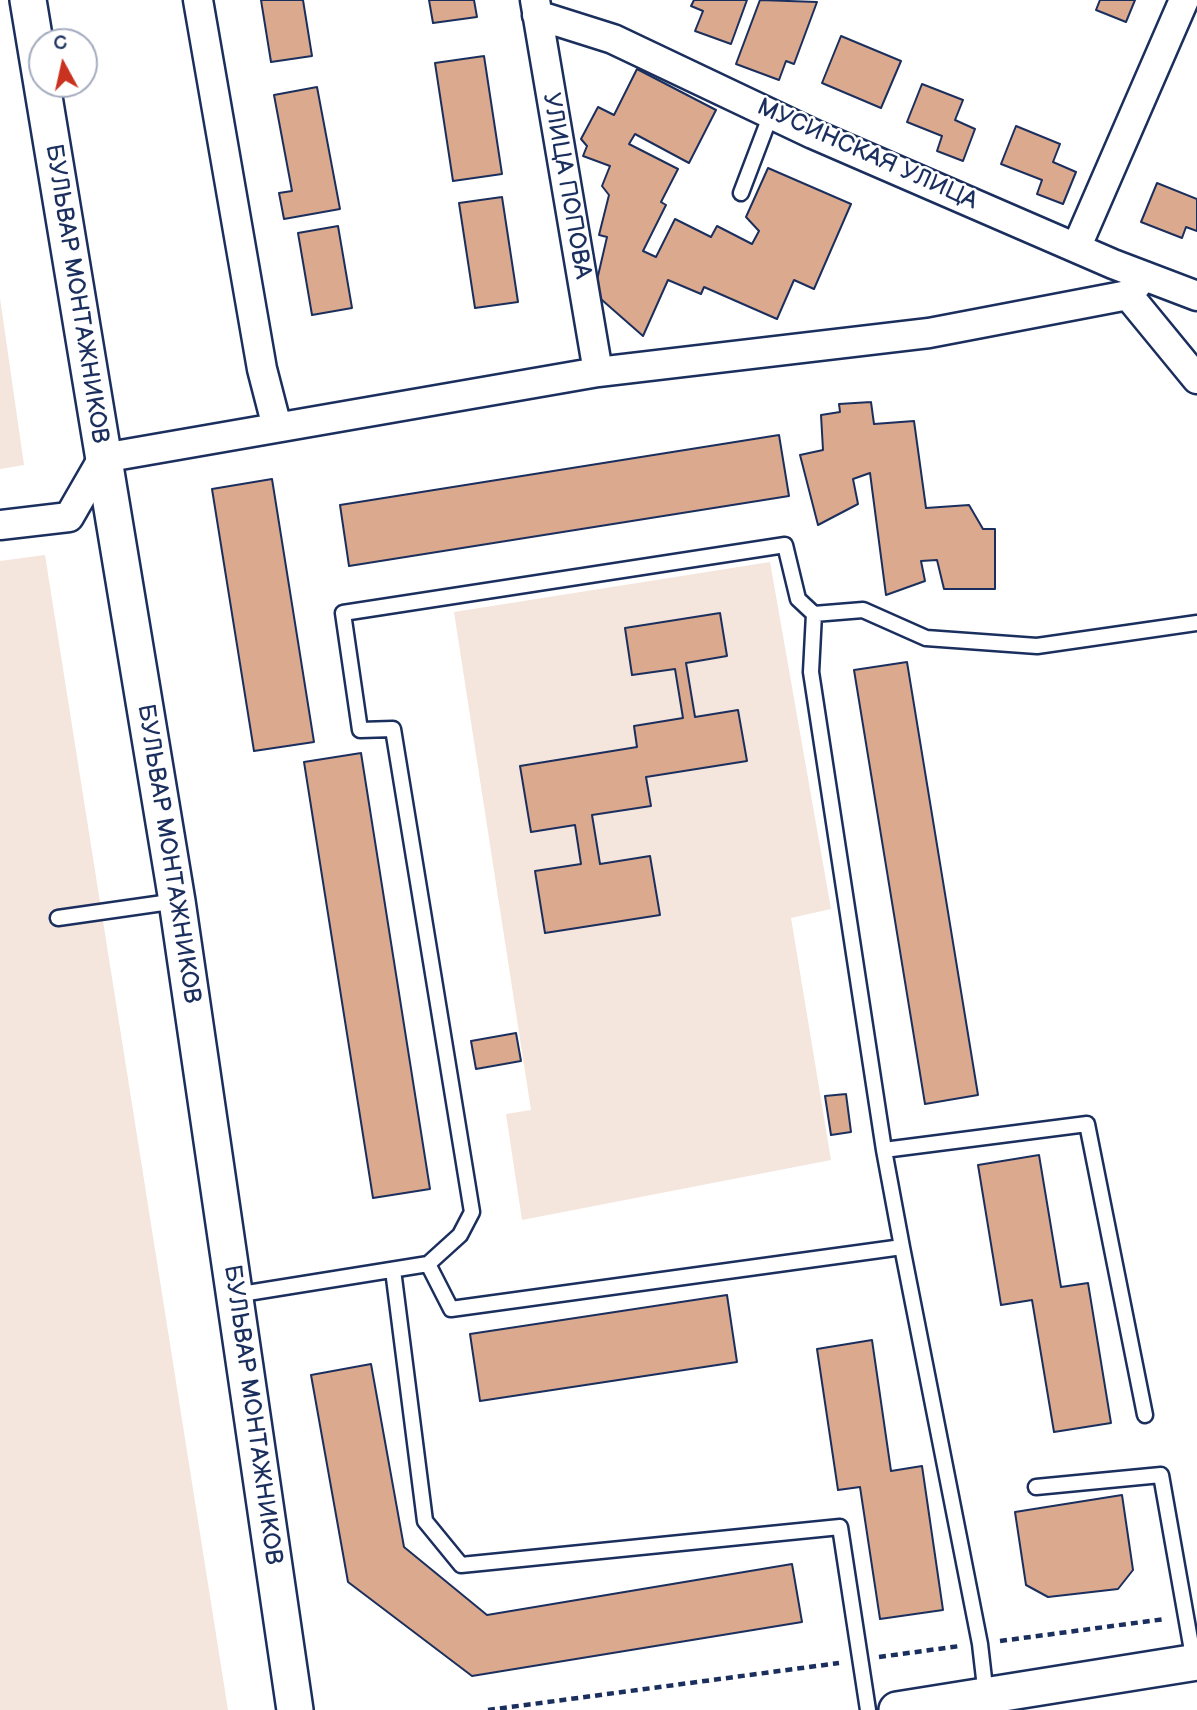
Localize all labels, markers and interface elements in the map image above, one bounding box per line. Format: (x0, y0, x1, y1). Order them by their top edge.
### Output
north arrow (28, 28, 98, 98)
text: С (52, 31, 68, 56)
street label: УЛИЦА ПОПОВА (535, 91, 597, 281)
street label: МУСИНСКАЯ УЛИЦА (752, 93, 982, 217)
street label: БУЛЬВАР МОНТАЖНИКОВ (38, 142, 114, 446)
street label: БУЛЬВАР МОНТАЖНИКОВ (130, 702, 206, 1006)
street label: БУЛЬВАР МОНТАЖНИКОВ (217, 1263, 287, 1567)

